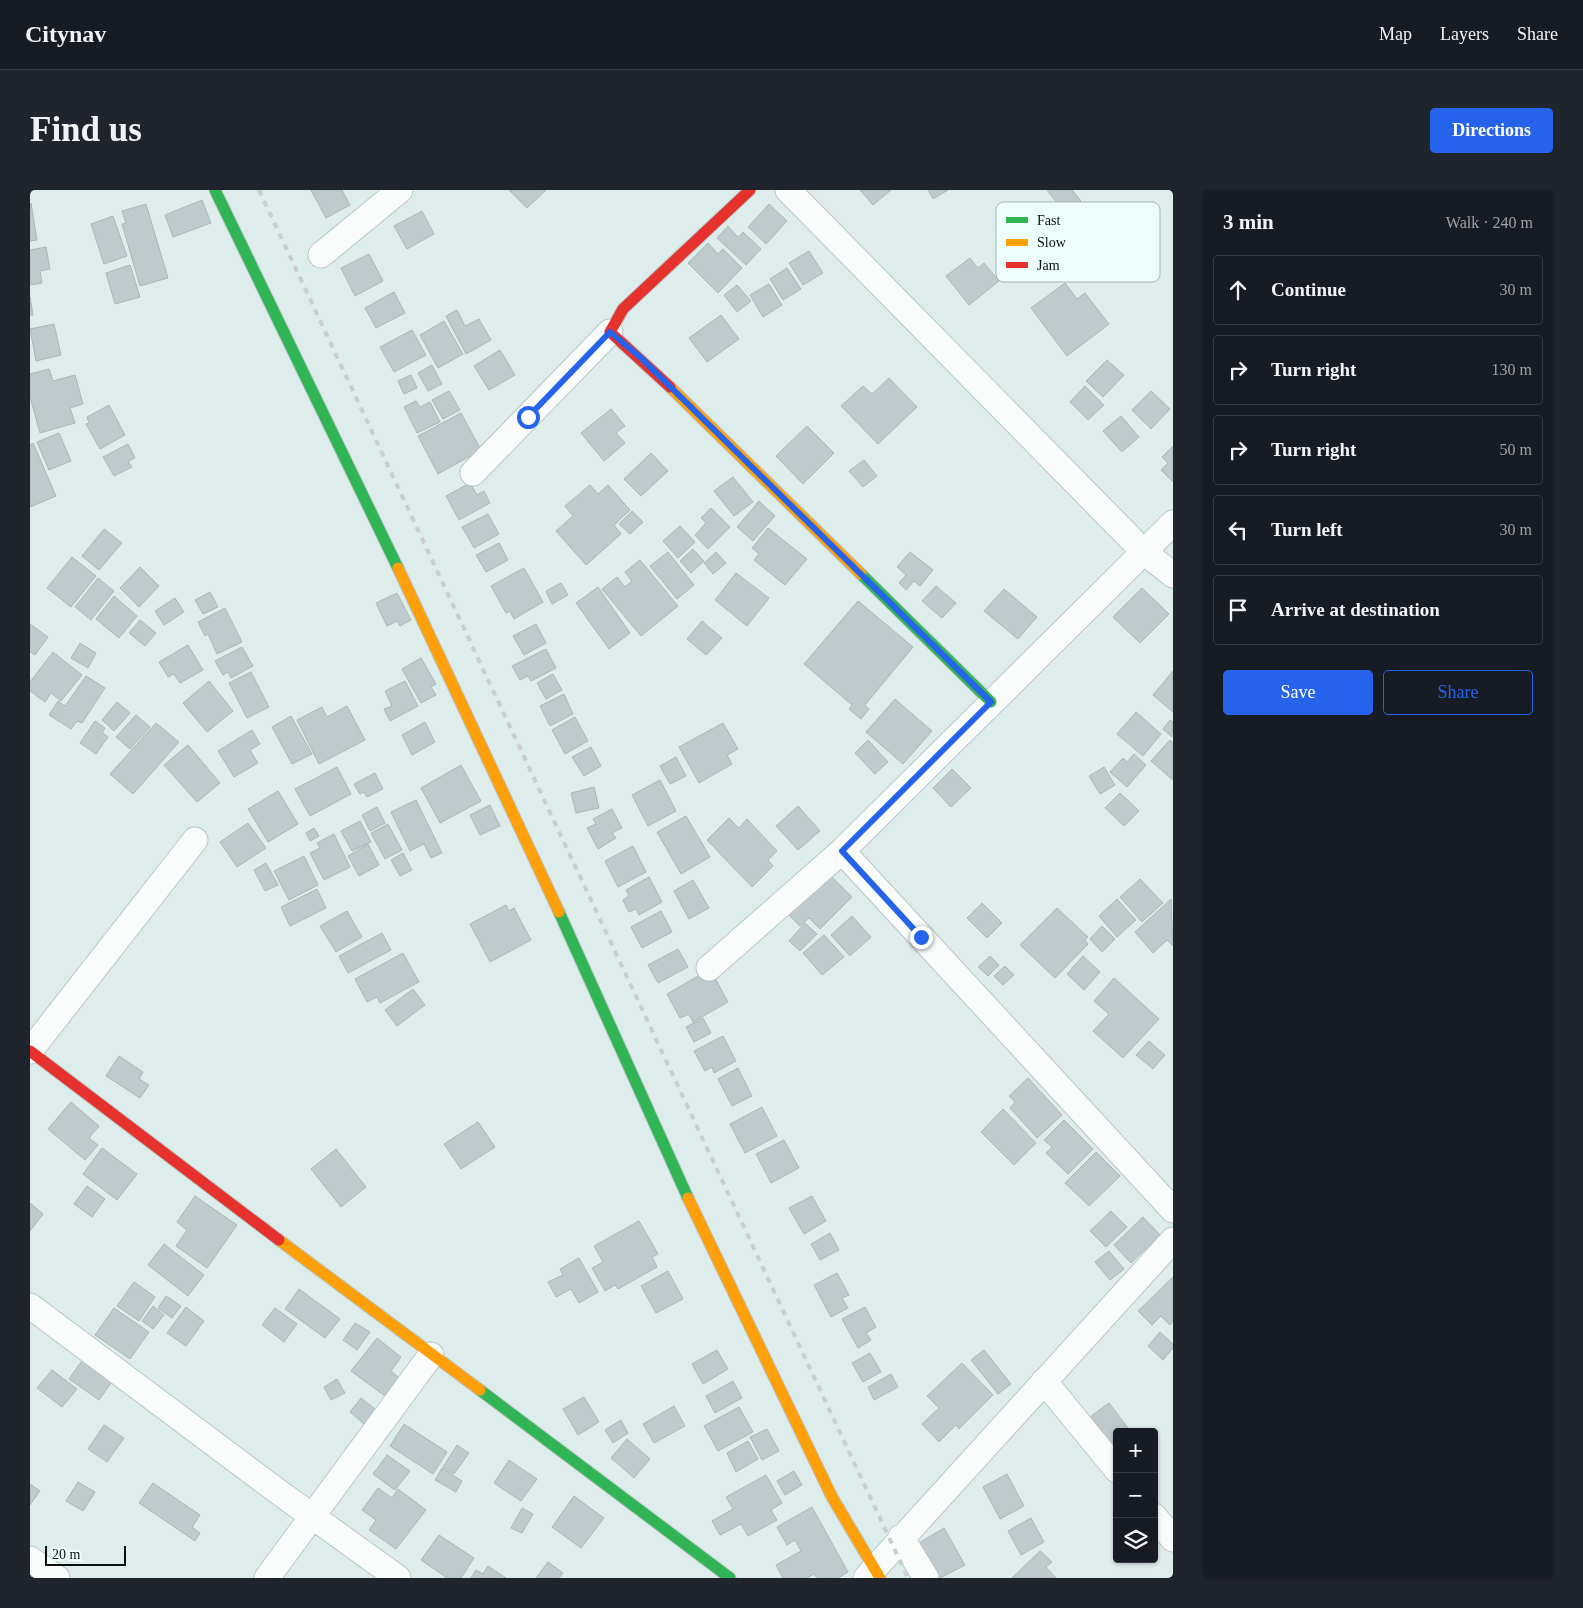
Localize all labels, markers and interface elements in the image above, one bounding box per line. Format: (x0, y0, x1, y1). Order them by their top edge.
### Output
text: Citynav (25, 21, 106, 47)
text: Map (1379, 24, 1412, 44)
text: Layers (1440, 24, 1489, 44)
text: Share (1517, 24, 1558, 44)
button: Directions (1430, 108, 1553, 153)
text: Find us (30, 110, 142, 149)
legend (996, 202, 1160, 282)
text: 3 min (1223, 210, 1274, 234)
text: Fast (1037, 213, 1060, 228)
text: Walk · 240 m (1446, 214, 1533, 231)
text: Slow (1037, 235, 1067, 250)
text: Jam (1037, 258, 1060, 273)
icon: ahead (1224, 276, 1252, 304)
text: Continue (1271, 279, 1346, 300)
text: 30 m (1500, 281, 1532, 298)
icon: right (1224, 356, 1252, 384)
text: Turn right (1271, 359, 1356, 380)
text: 130 m (1492, 361, 1532, 378)
route start (517, 406, 540, 429)
icon: right (1224, 436, 1252, 464)
text: Turn right (1271, 439, 1356, 460)
text: 50 m (1500, 441, 1532, 458)
icon: left (1224, 516, 1252, 544)
text: Turn left (1271, 519, 1343, 540)
text: 30 m (1500, 521, 1532, 538)
icon: arrive (1224, 596, 1252, 624)
text: Arrive at destination (1271, 599, 1440, 620)
button: Save (1223, 670, 1373, 715)
button: Share (1383, 670, 1533, 715)
route end (910, 926, 933, 949)
map controls (1113, 1428, 1158, 1563)
button: + (1113, 1428, 1158, 1473)
button: − (1113, 1473, 1158, 1518)
button: layers (1113, 1518, 1158, 1563)
scale bar (45, 1543, 126, 1566)
text: 20 m (52, 1547, 80, 1562)

